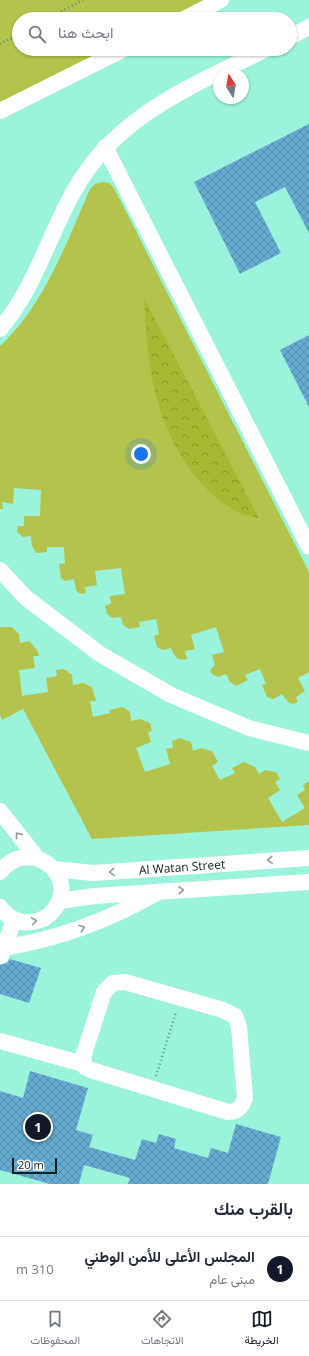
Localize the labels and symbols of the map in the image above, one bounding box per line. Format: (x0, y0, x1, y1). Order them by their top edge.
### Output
north arrow (213, 68, 249, 104)
your location (131, 444, 151, 464)
one-way arrow (16, 833, 23, 840)
street label: Al Watan Street (138, 856, 226, 878)
one-way arrow (267, 856, 273, 865)
one-way arrow (109, 867, 116, 876)
one-way arrow (178, 886, 184, 894)
one-way arrow (30, 917, 37, 926)
one-way arrow (78, 925, 85, 933)
pin: 1 (25, 1112, 51, 1142)
scale bar (12, 1156, 57, 1175)

